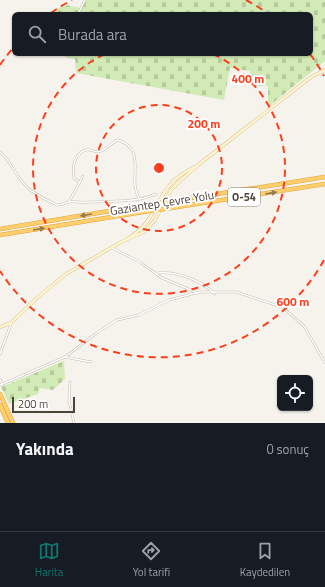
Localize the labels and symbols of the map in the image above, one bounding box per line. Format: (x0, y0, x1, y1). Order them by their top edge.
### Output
text: 400 m (232, 69, 264, 88)
text: 200 m (188, 114, 220, 133)
centre of rings (152, 161, 166, 175)
street label: Gaziantep Çevre Yolu (109, 185, 215, 220)
road number: O-54 (228, 188, 260, 206)
one-way arrow (265, 190, 277, 196)
one-way arrow (80, 212, 92, 218)
one-way arrow (32, 226, 45, 232)
text: 600 m (277, 292, 309, 311)
scale bar (12, 395, 75, 414)

